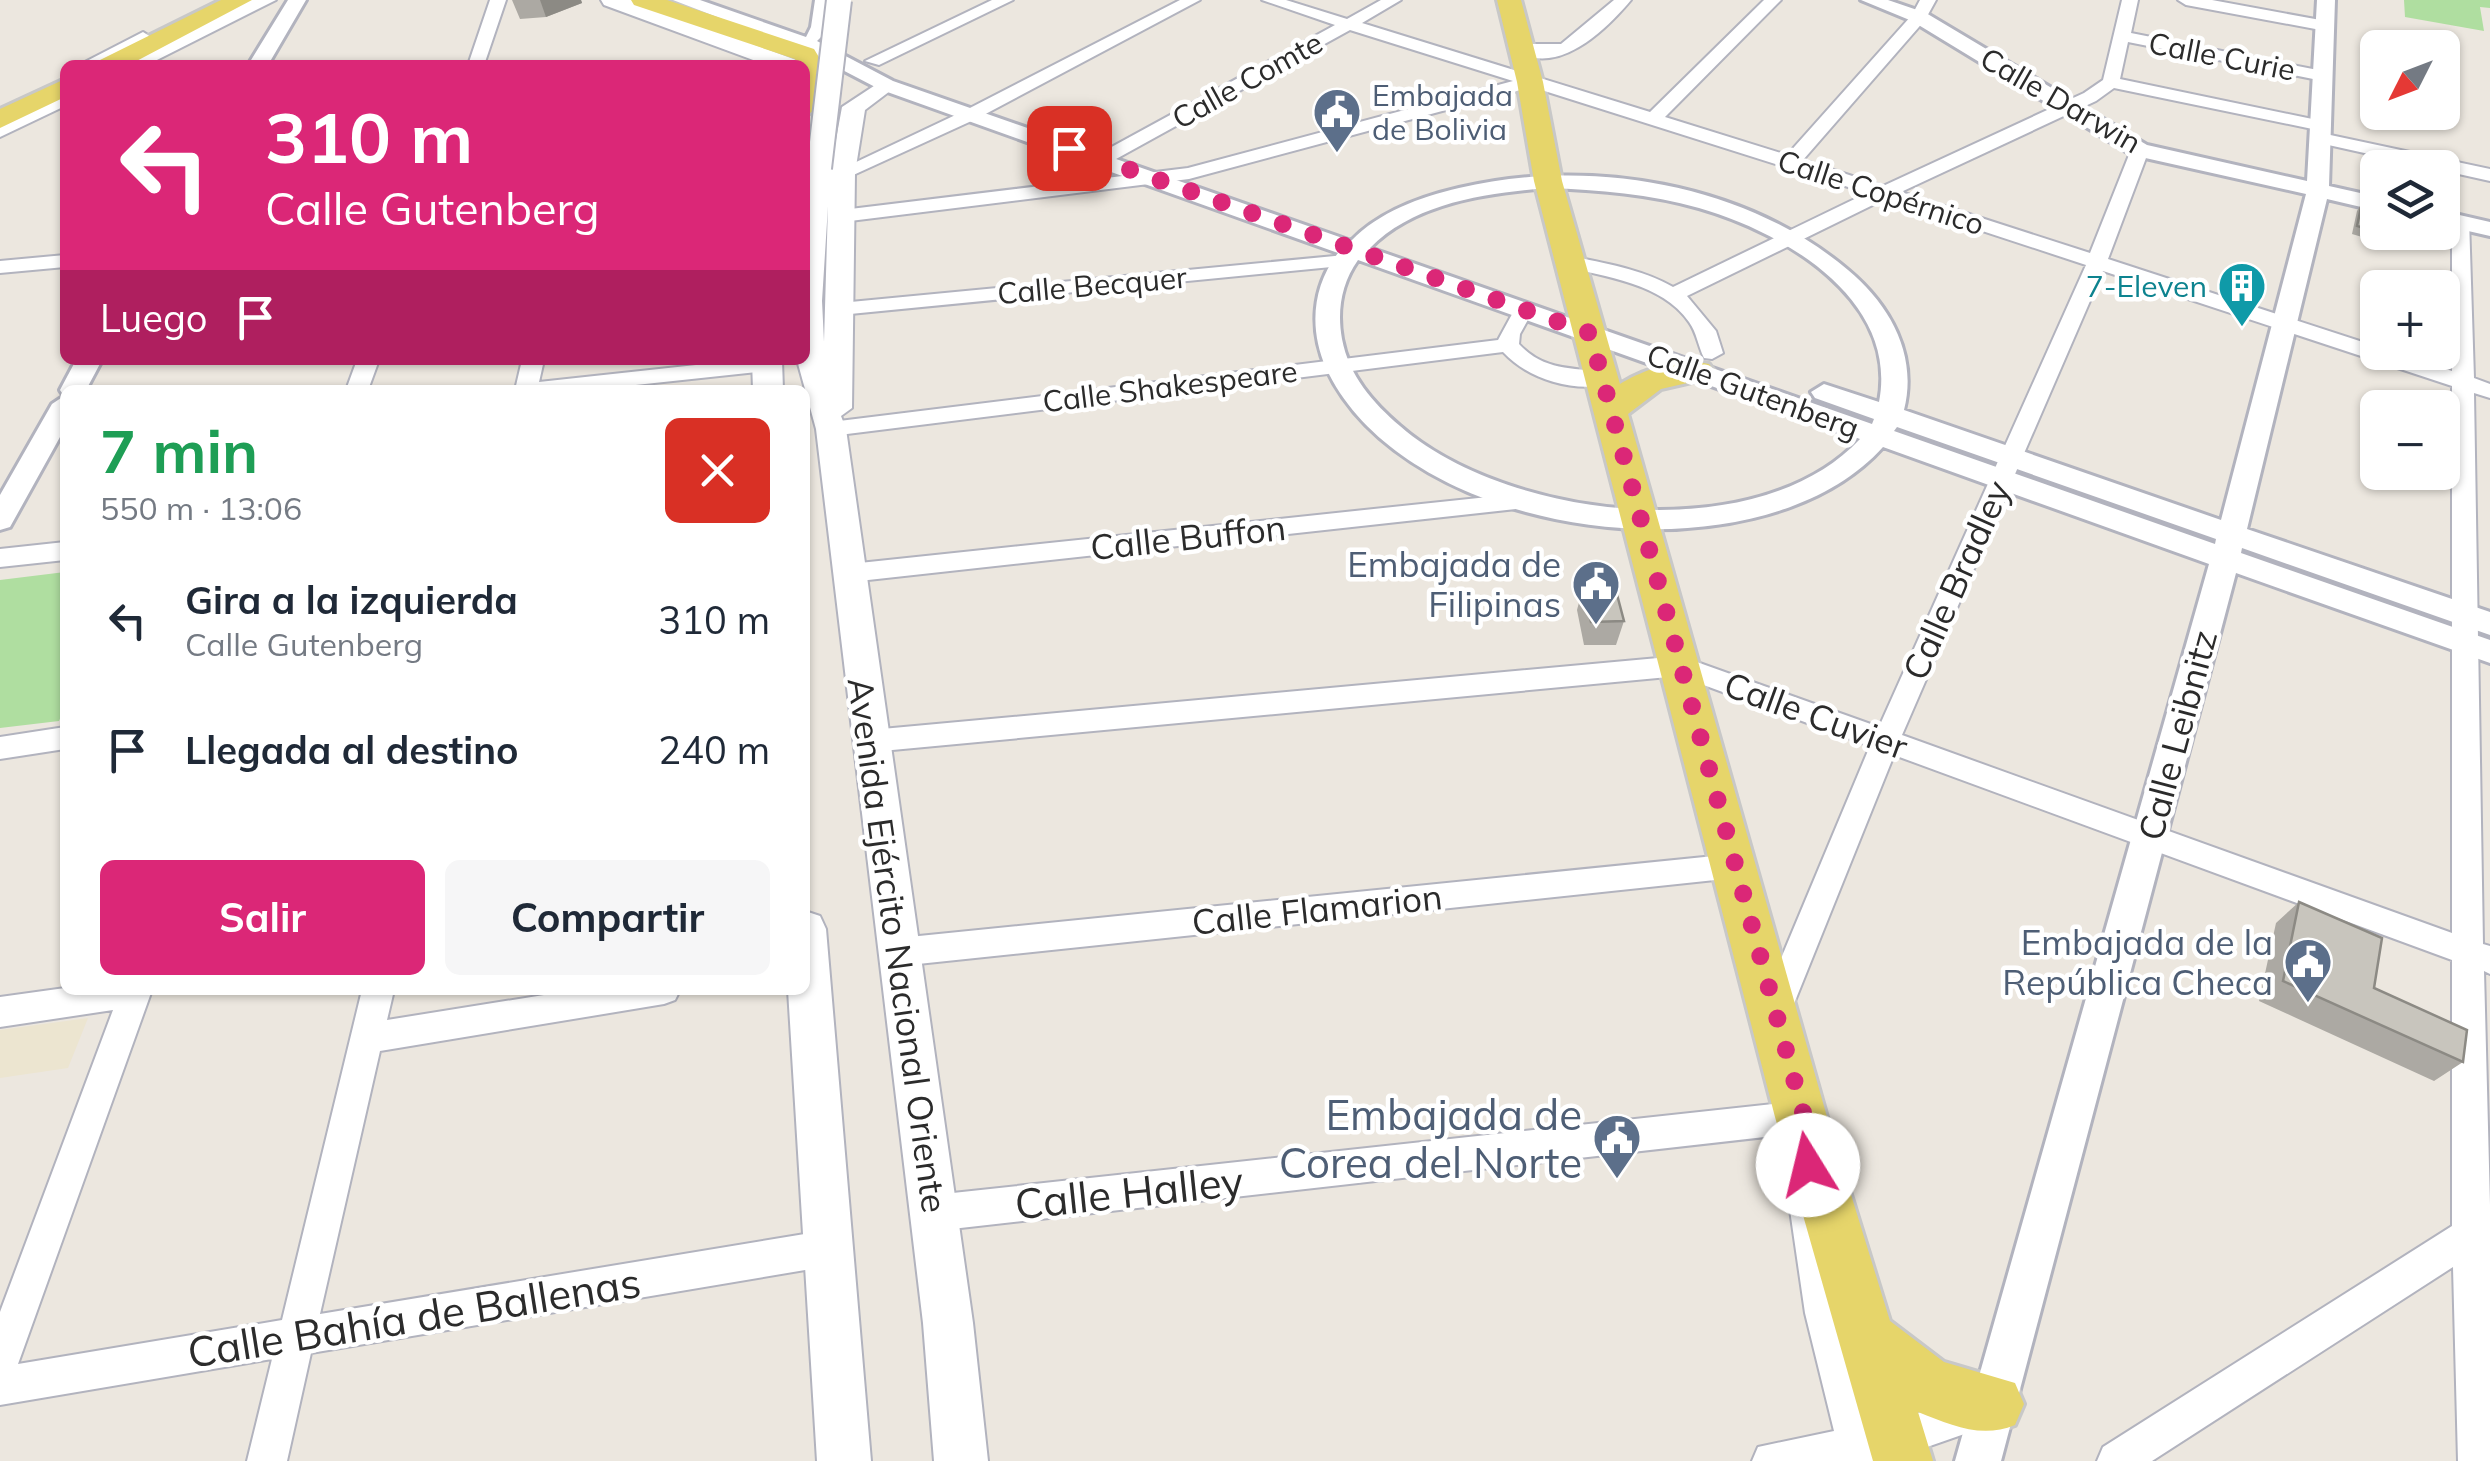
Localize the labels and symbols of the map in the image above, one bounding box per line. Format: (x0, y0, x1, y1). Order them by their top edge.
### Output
street label: Calle Comte (1165, 23, 1329, 137)
street label: Calle Curie (2146, 23, 2298, 89)
north arrow (2360, 30, 2460, 130)
street label: Calle Darwin (1974, 39, 2148, 161)
place label: Embajada de Bolivia (1372, 76, 1513, 148)
public building icon: Embajada de Bolivia (1311, 86, 1363, 154)
pin (1027, 106, 1112, 191)
street label: Calle Copérnico (1773, 141, 1989, 243)
street label: Calle Becquer (996, 258, 1189, 312)
building icon: 7-Eleven (2216, 260, 2268, 328)
place label: 7-Eleven (2086, 267, 2207, 305)
street label: Calle Gutenberg (1642, 335, 1864, 447)
street label: Calle Shakespeare (1040, 352, 1300, 420)
street label: Calle Bradley (1893, 473, 2020, 686)
street label: Calle Buffon (1088, 505, 1288, 569)
place label: Embajada de Filipinas (1347, 542, 1561, 626)
public building icon: Embajada de Filipinas (1570, 558, 1622, 626)
street label: Calle Leibnitz (2128, 625, 2226, 845)
street label: Calle Cuvier (1718, 662, 1914, 769)
street label: Avenida Ejército Nacional Oriente (839, 675, 957, 1215)
street label: Calle Flamarion (1190, 874, 1444, 944)
place label: Embajada de la República Checa (2002, 920, 2273, 1004)
public building icon: Embajada de la República Checa (2282, 936, 2334, 1004)
place label: Embajada de Corea del Norte (1279, 1088, 1582, 1189)
public building icon: Embajada de Corea del Norte (1591, 1112, 1643, 1180)
position arrow (1756, 1113, 1860, 1217)
street label: Calle Halley (1012, 1154, 1246, 1230)
street label: Calle Bahía de Ballenas (184, 1255, 644, 1379)

